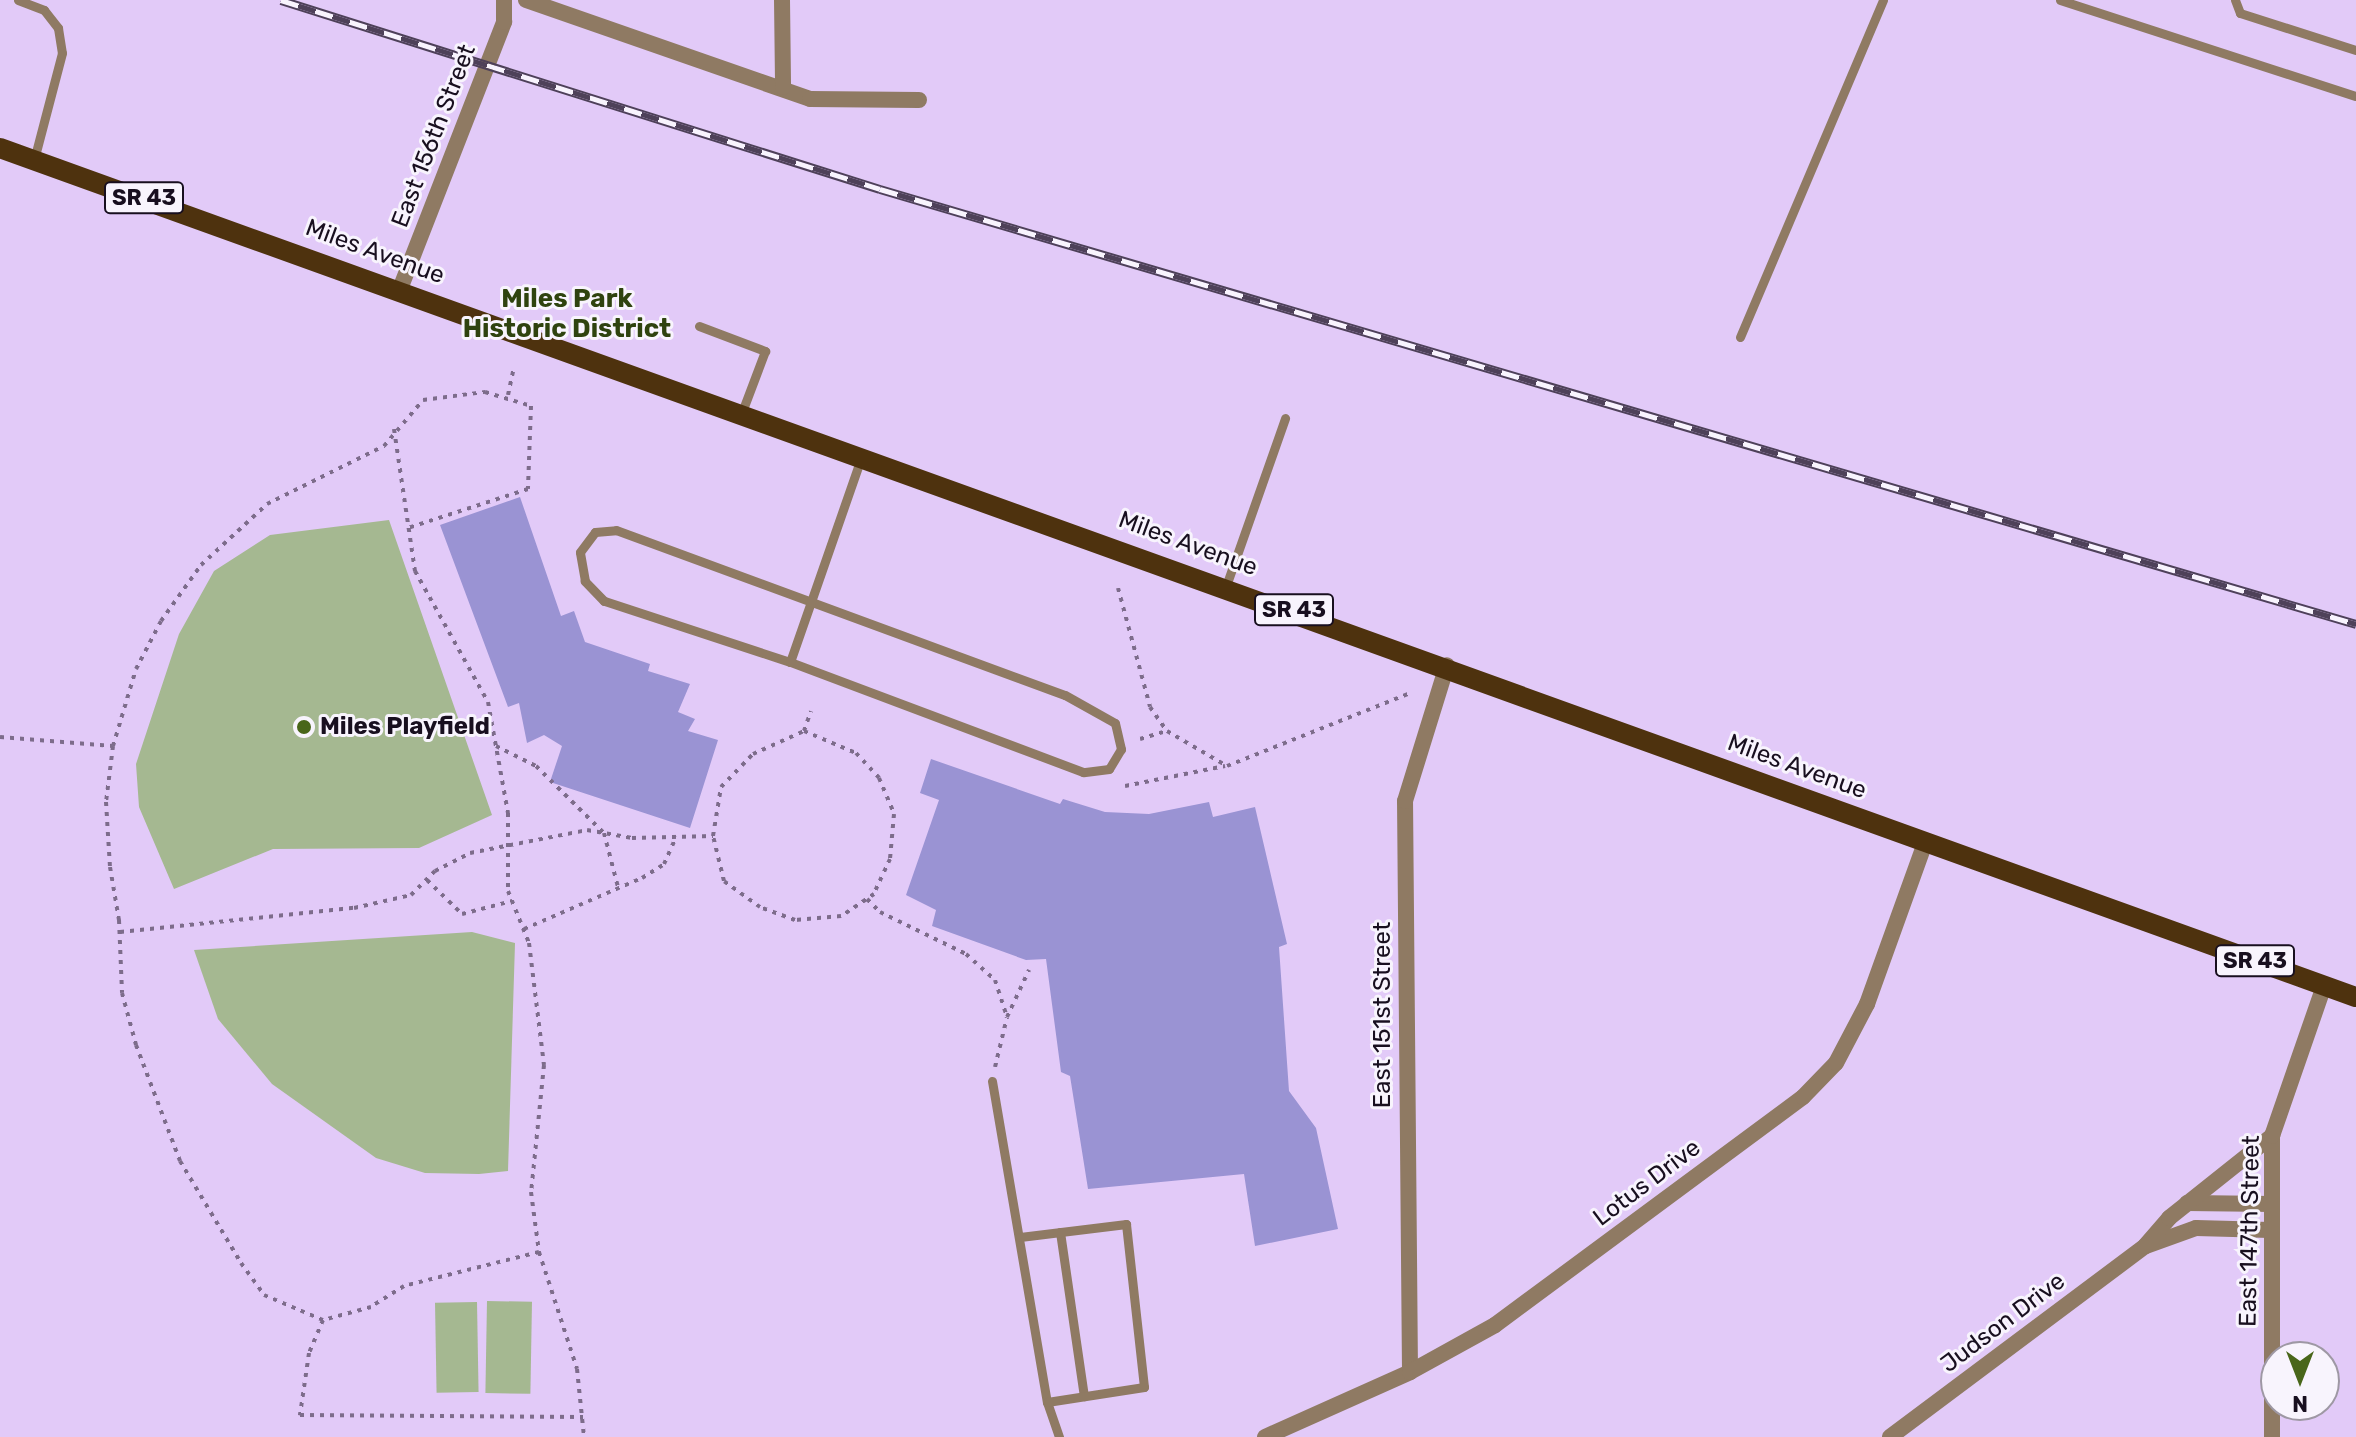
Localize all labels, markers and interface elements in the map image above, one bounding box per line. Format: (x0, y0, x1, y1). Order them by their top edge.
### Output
street label: East 156th Street (386, 40, 482, 232)
road number: SR 43 (104, 180, 184, 216)
street label: Miles Avenue (301, 213, 449, 291)
district label: Miles Park Historic District (463, 283, 671, 344)
street label: Miles Avenue (1114, 505, 1262, 583)
road number: SR 43 (1254, 592, 1334, 628)
place label: Miles Playfield (320, 713, 490, 741)
marker: Miles Playfield (295, 718, 313, 736)
street label: Miles Avenue (1723, 728, 1871, 806)
street label: East 151st Street (1369, 922, 1397, 1108)
road number: SR 43 (2215, 943, 2295, 979)
street label: Lotus Drive (1588, 1133, 1706, 1233)
street label: East 147th Street (2234, 1135, 2266, 1327)
street label: Judson Drive (1935, 1267, 2071, 1379)
north arrow (2260, 1341, 2340, 1421)
text: N (2292, 1390, 2308, 1417)

